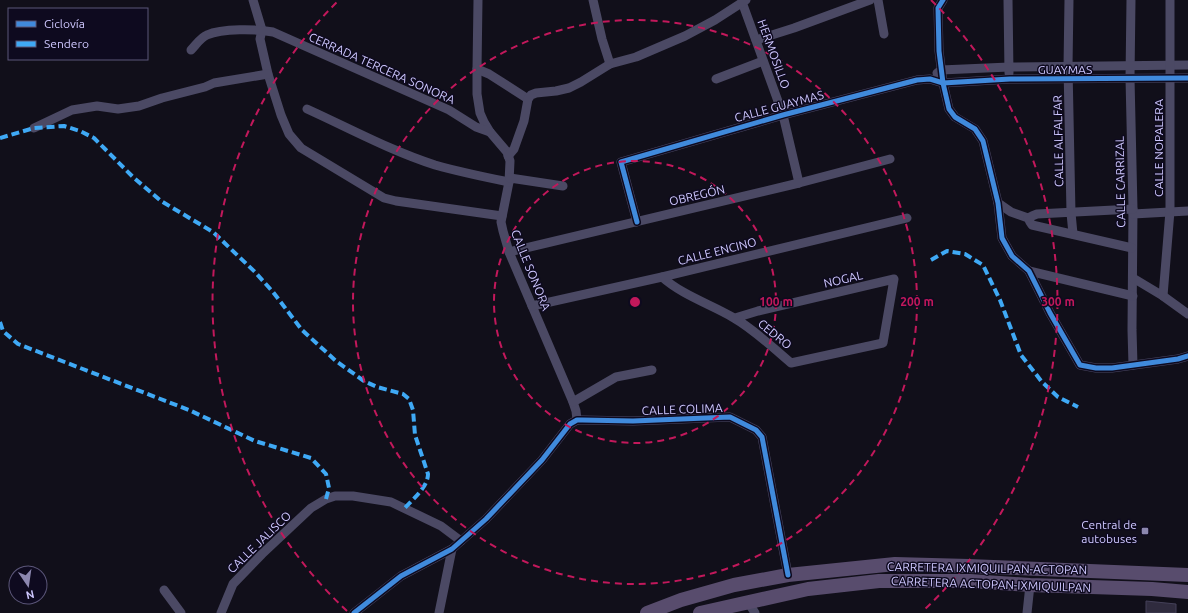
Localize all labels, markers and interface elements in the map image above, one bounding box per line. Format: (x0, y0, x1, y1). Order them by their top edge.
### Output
legend (8, 8, 148, 60)
text: Ciclovía (44, 17, 85, 30)
street label: HERMOSILLO (755, 18, 793, 90)
street label: CERRADA TERCERA SONORA (307, 30, 457, 106)
text: Sendero (44, 37, 89, 50)
street label: GUAYMAS (1038, 63, 1092, 76)
street label: CALLE GUAYMAS (733, 88, 825, 124)
street label: CALLE ALFALFAR (1051, 94, 1065, 187)
street label: CALLE NOPALERA (1152, 99, 1165, 197)
street label: CALLE CARRIZAL (1113, 136, 1127, 228)
street label: OBREGÓN (668, 182, 726, 208)
street label: CALLE SONORA (509, 228, 553, 313)
street label: CALLE ENCINO (676, 235, 758, 267)
street label: NOGAL (822, 268, 864, 290)
centre of rings (628, 295, 642, 309)
text: 100 m (759, 295, 793, 308)
text: 200 m (900, 295, 934, 308)
text: 300 m (1041, 295, 1075, 308)
street label: CEDRO (756, 317, 794, 351)
street label: CALLE COLIMA (641, 401, 723, 417)
street label: CALLE JALISCO (225, 509, 293, 575)
place label: Central de autobuses (1081, 518, 1137, 545)
marker: Central de autobuses (1140, 526, 1150, 536)
street label: CARRETERA IXMIQUILPAN-ACTOPAN (887, 560, 1087, 576)
north arrow (8, 565, 48, 605)
street label: CARRETERA ACTOPAN-IXMIQUILPAN (891, 574, 1091, 594)
text: N (25, 588, 36, 602)

